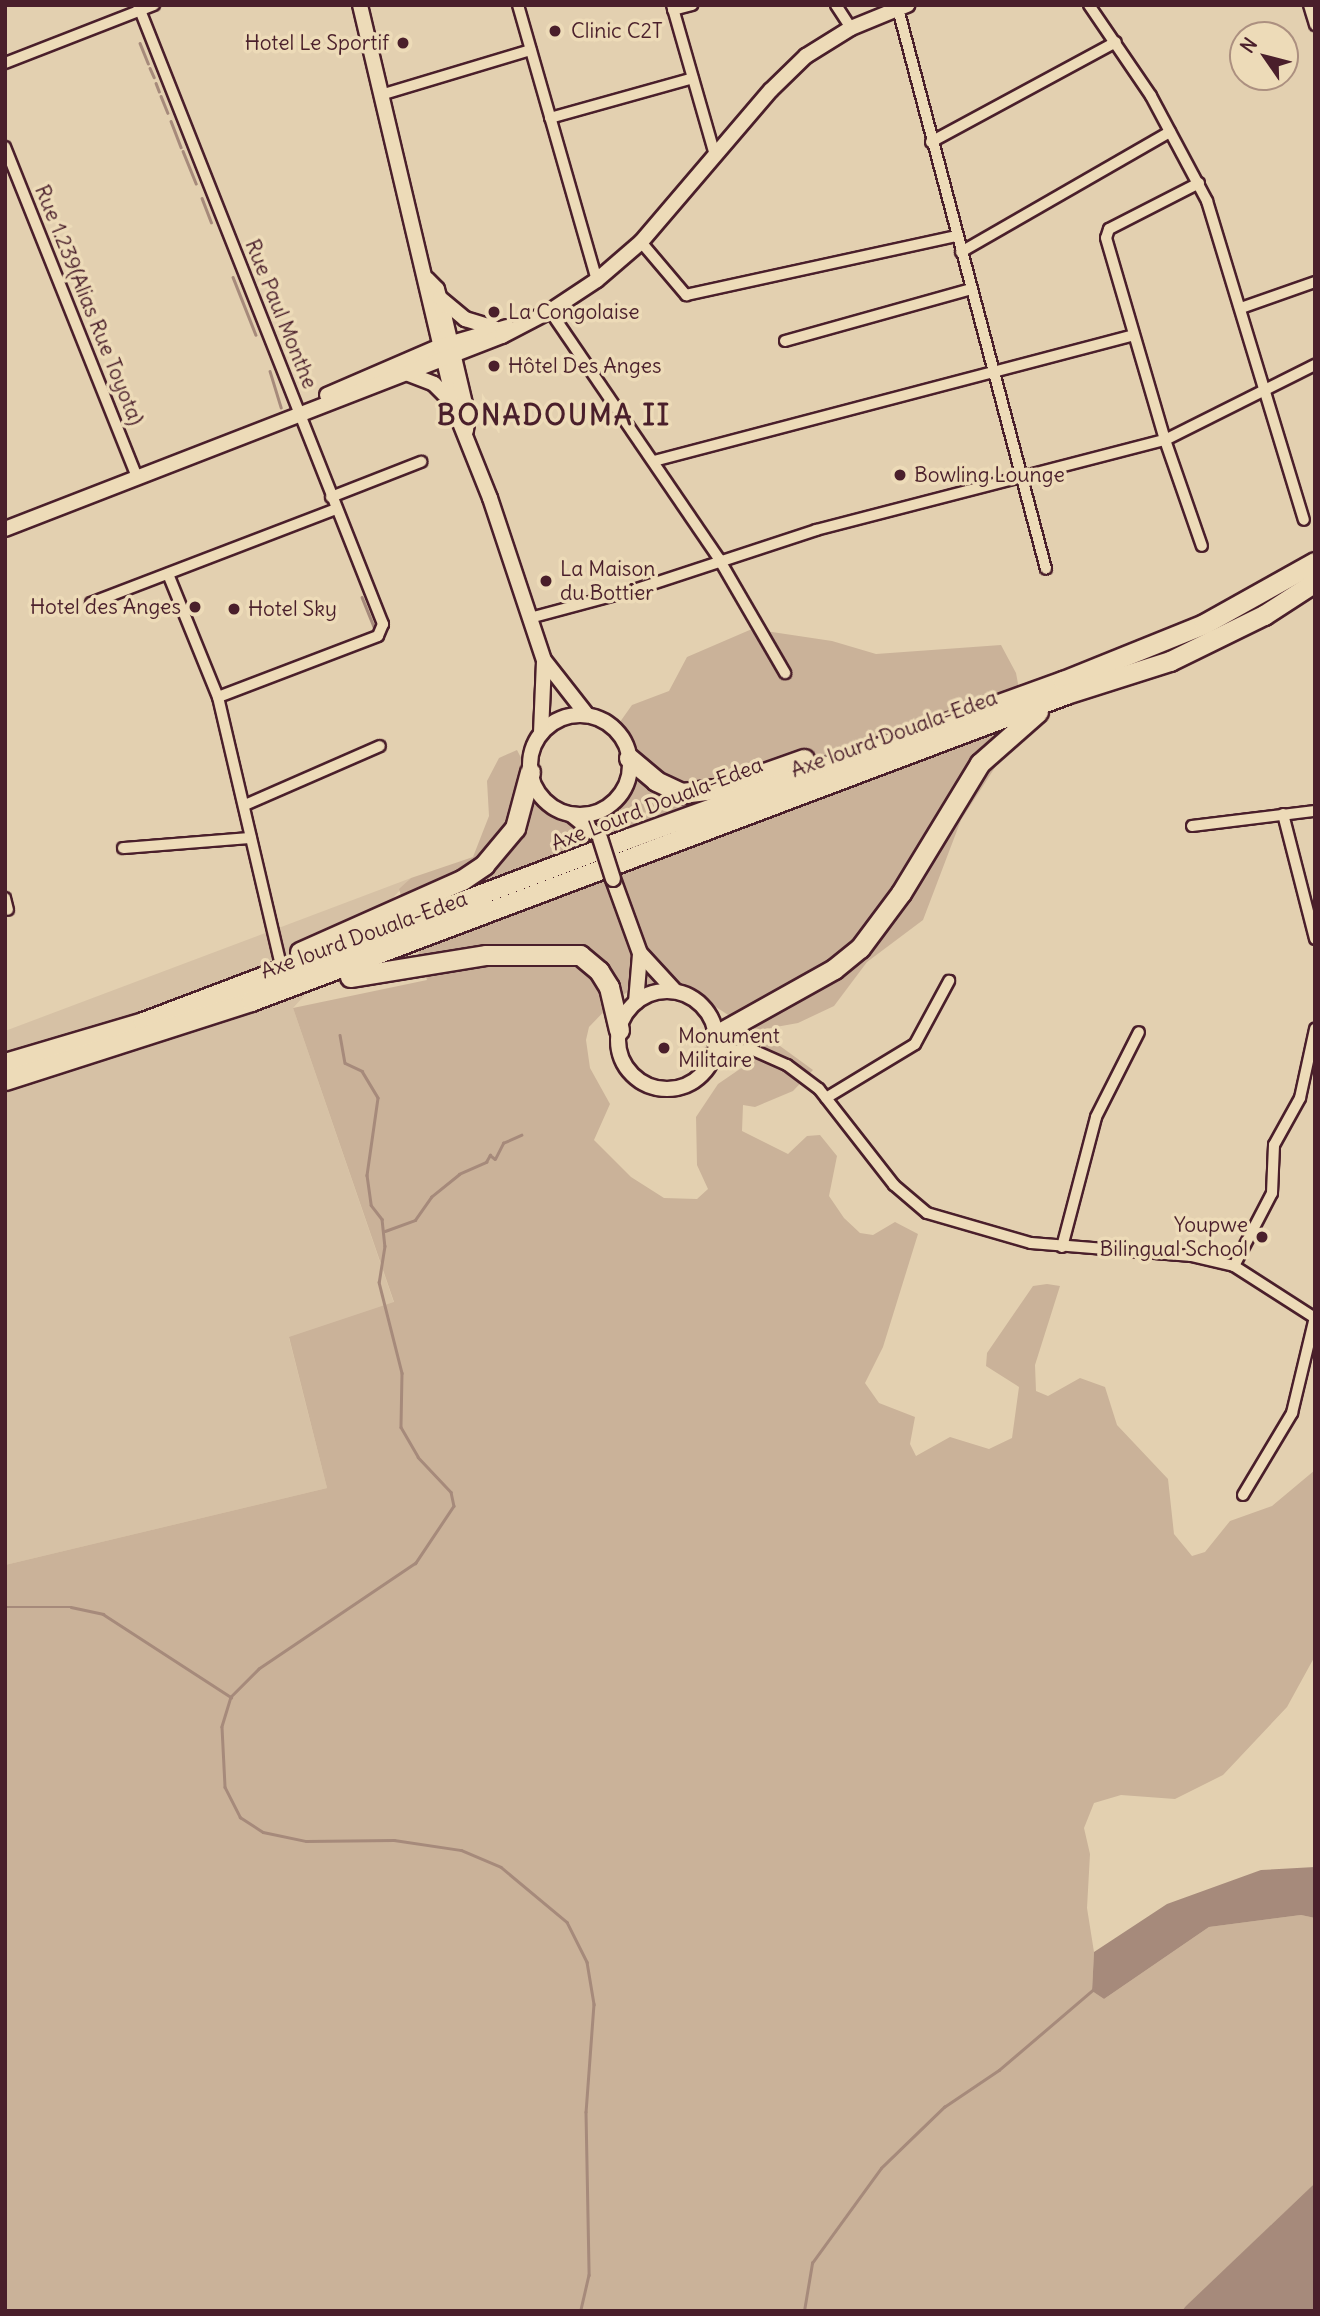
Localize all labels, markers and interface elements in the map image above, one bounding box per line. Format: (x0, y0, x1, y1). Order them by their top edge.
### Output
place label: Clinic C2T (571, 18, 663, 44)
marker: Clinic C2T (545, 21, 565, 41)
north arrow (1229, 21, 1299, 91)
place label: Hotel Le Sportif (245, 30, 389, 56)
text: N (1235, 33, 1262, 57)
marker: Hotel Le Sportif (395, 35, 411, 51)
street label: Rue 1.239(Alias Rue Toyota) (29, 181, 149, 429)
street label: Rue Paul Monthe (240, 236, 322, 392)
place label: La Congolaise (508, 299, 640, 325)
marker: La Congolaise (486, 304, 502, 320)
place label: Hôtel Des Anges (508, 353, 662, 379)
marker: Hôtel Des Anges (486, 358, 502, 374)
district label: BONADOUMA II (439, 398, 669, 432)
place label: Bowling Lounge (914, 462, 1065, 488)
marker: Bowling Lounge (892, 467, 908, 483)
place label: La Maison du Bottier (560, 556, 655, 606)
marker: La Maison du Bottier (538, 573, 554, 589)
place label: Hotel des Anges (30, 594, 181, 620)
place label: Hotel Sky (248, 596, 337, 622)
marker: Hotel des Anges (187, 599, 203, 615)
marker: Hotel Sky (226, 601, 242, 617)
street label: Axe lourd Douala-Edea (787, 685, 1001, 783)
street label: Axe Lourd Douala-Edea (548, 752, 766, 856)
street label: Axe lourd Douala-Edea (257, 886, 471, 984)
place label: Monument Militaire (678, 1023, 780, 1073)
marker: Monument Militaire (656, 1040, 672, 1056)
place label: Youpwe Bilingual School (1100, 1212, 1248, 1262)
marker: Youpwe Bilingual School (1254, 1229, 1270, 1245)

